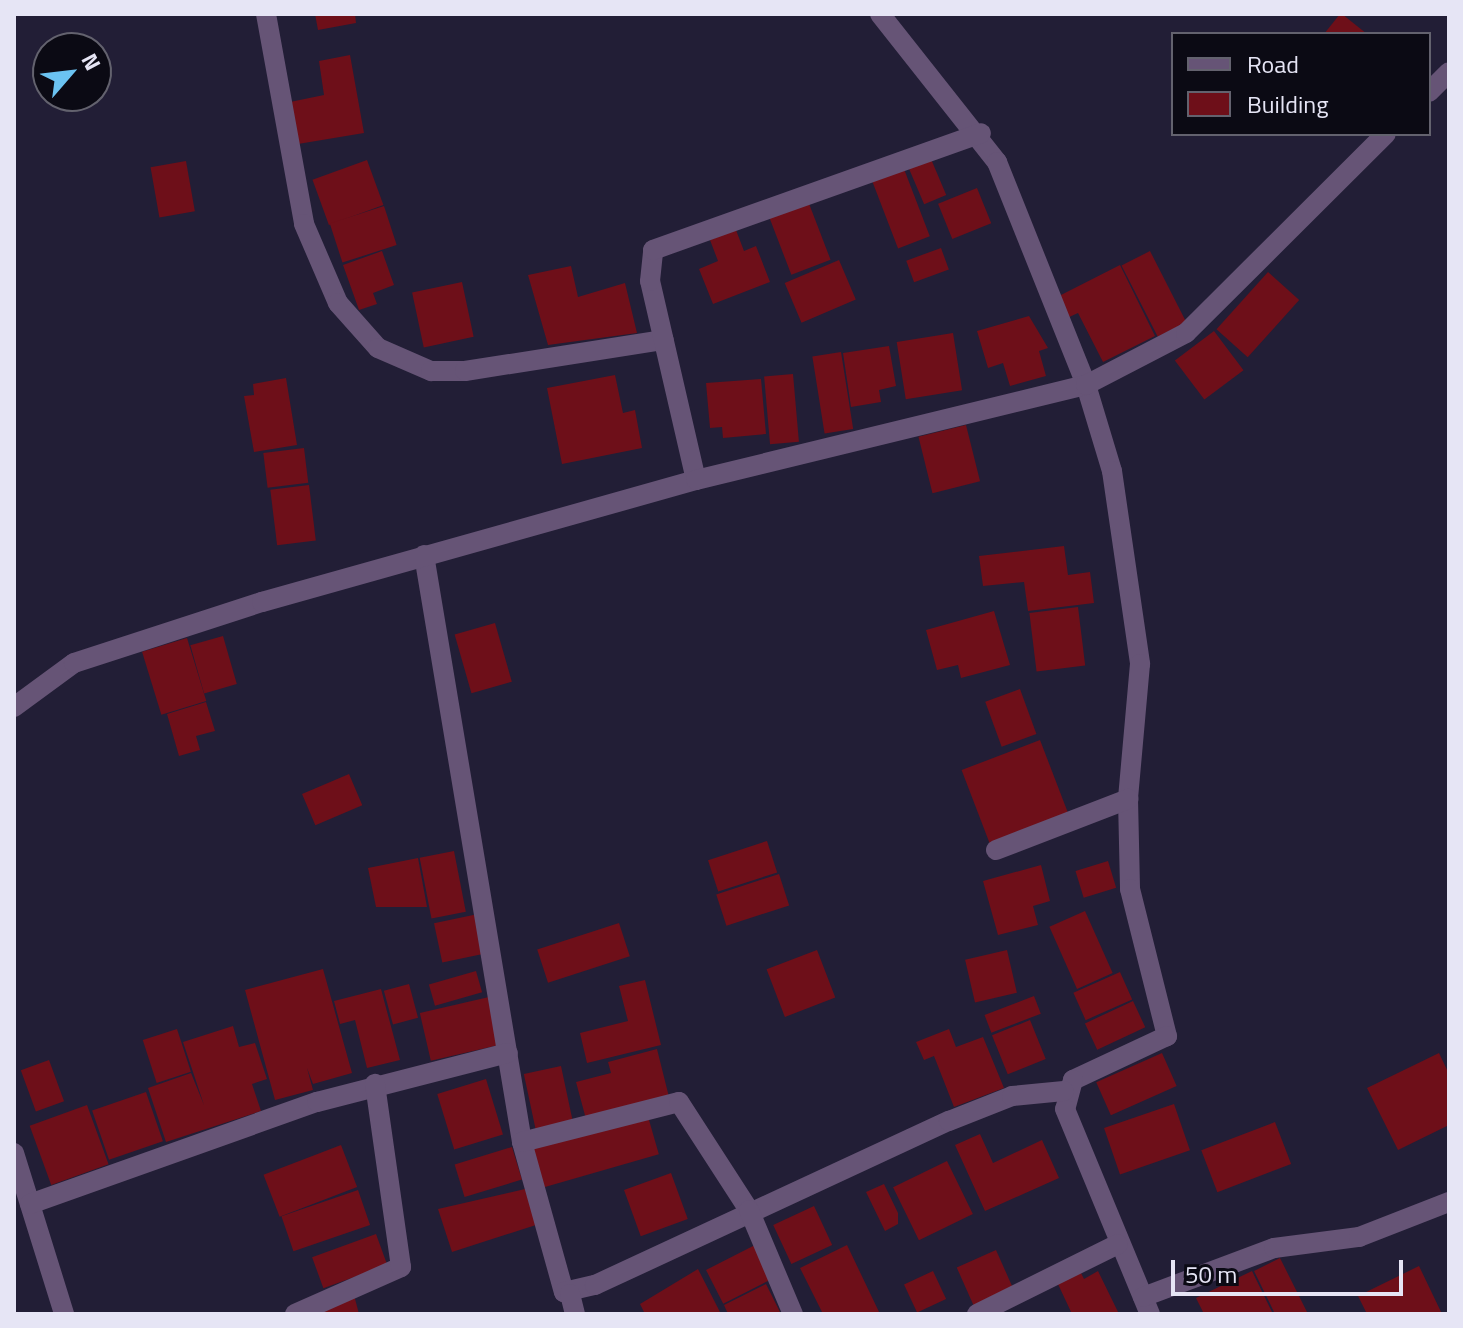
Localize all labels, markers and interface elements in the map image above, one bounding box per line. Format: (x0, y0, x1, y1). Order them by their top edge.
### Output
north arrow (32, 32, 112, 112)
legend (1171, 32, 1431, 136)
text: Road (1247, 46, 1299, 82)
text: N (73, 47, 110, 76)
text: Building (1247, 86, 1329, 122)
scale bar (1175, 1244, 1407, 1294)
text: 50 m (1185, 1256, 1237, 1292)

